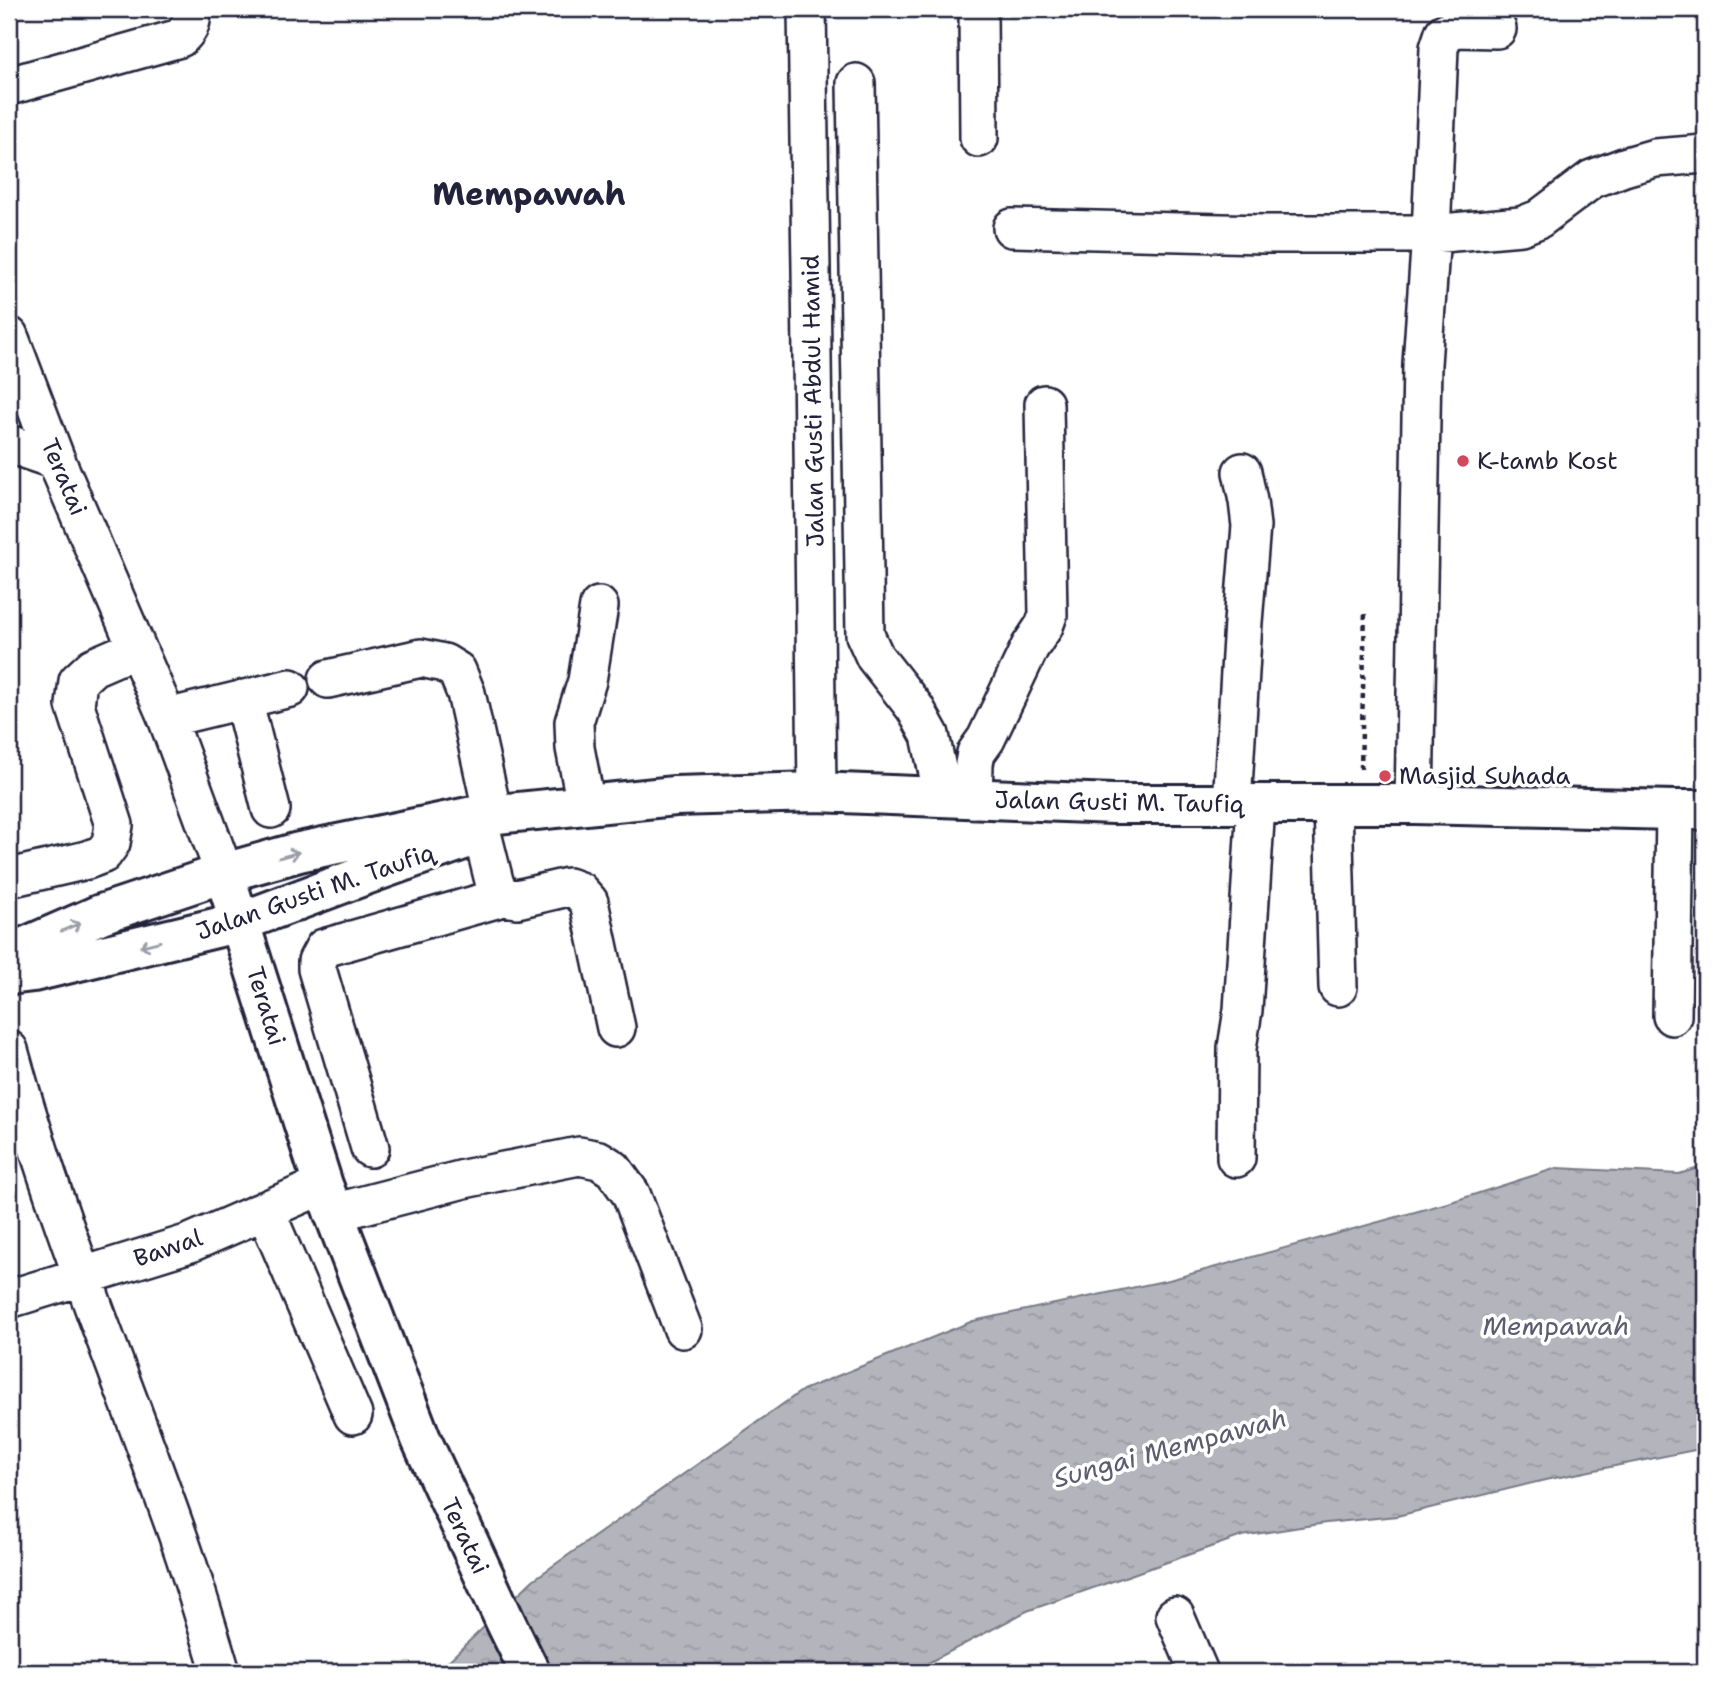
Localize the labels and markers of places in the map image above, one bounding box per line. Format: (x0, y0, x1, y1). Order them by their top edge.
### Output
place label: K-tamb Kost (1477, 445, 1618, 477)
marker: K-tamb Kost (1455, 453, 1471, 469)
place label: Masjid Suhada (1399, 760, 1571, 792)
marker: Masjid Suhada (1377, 768, 1393, 784)

